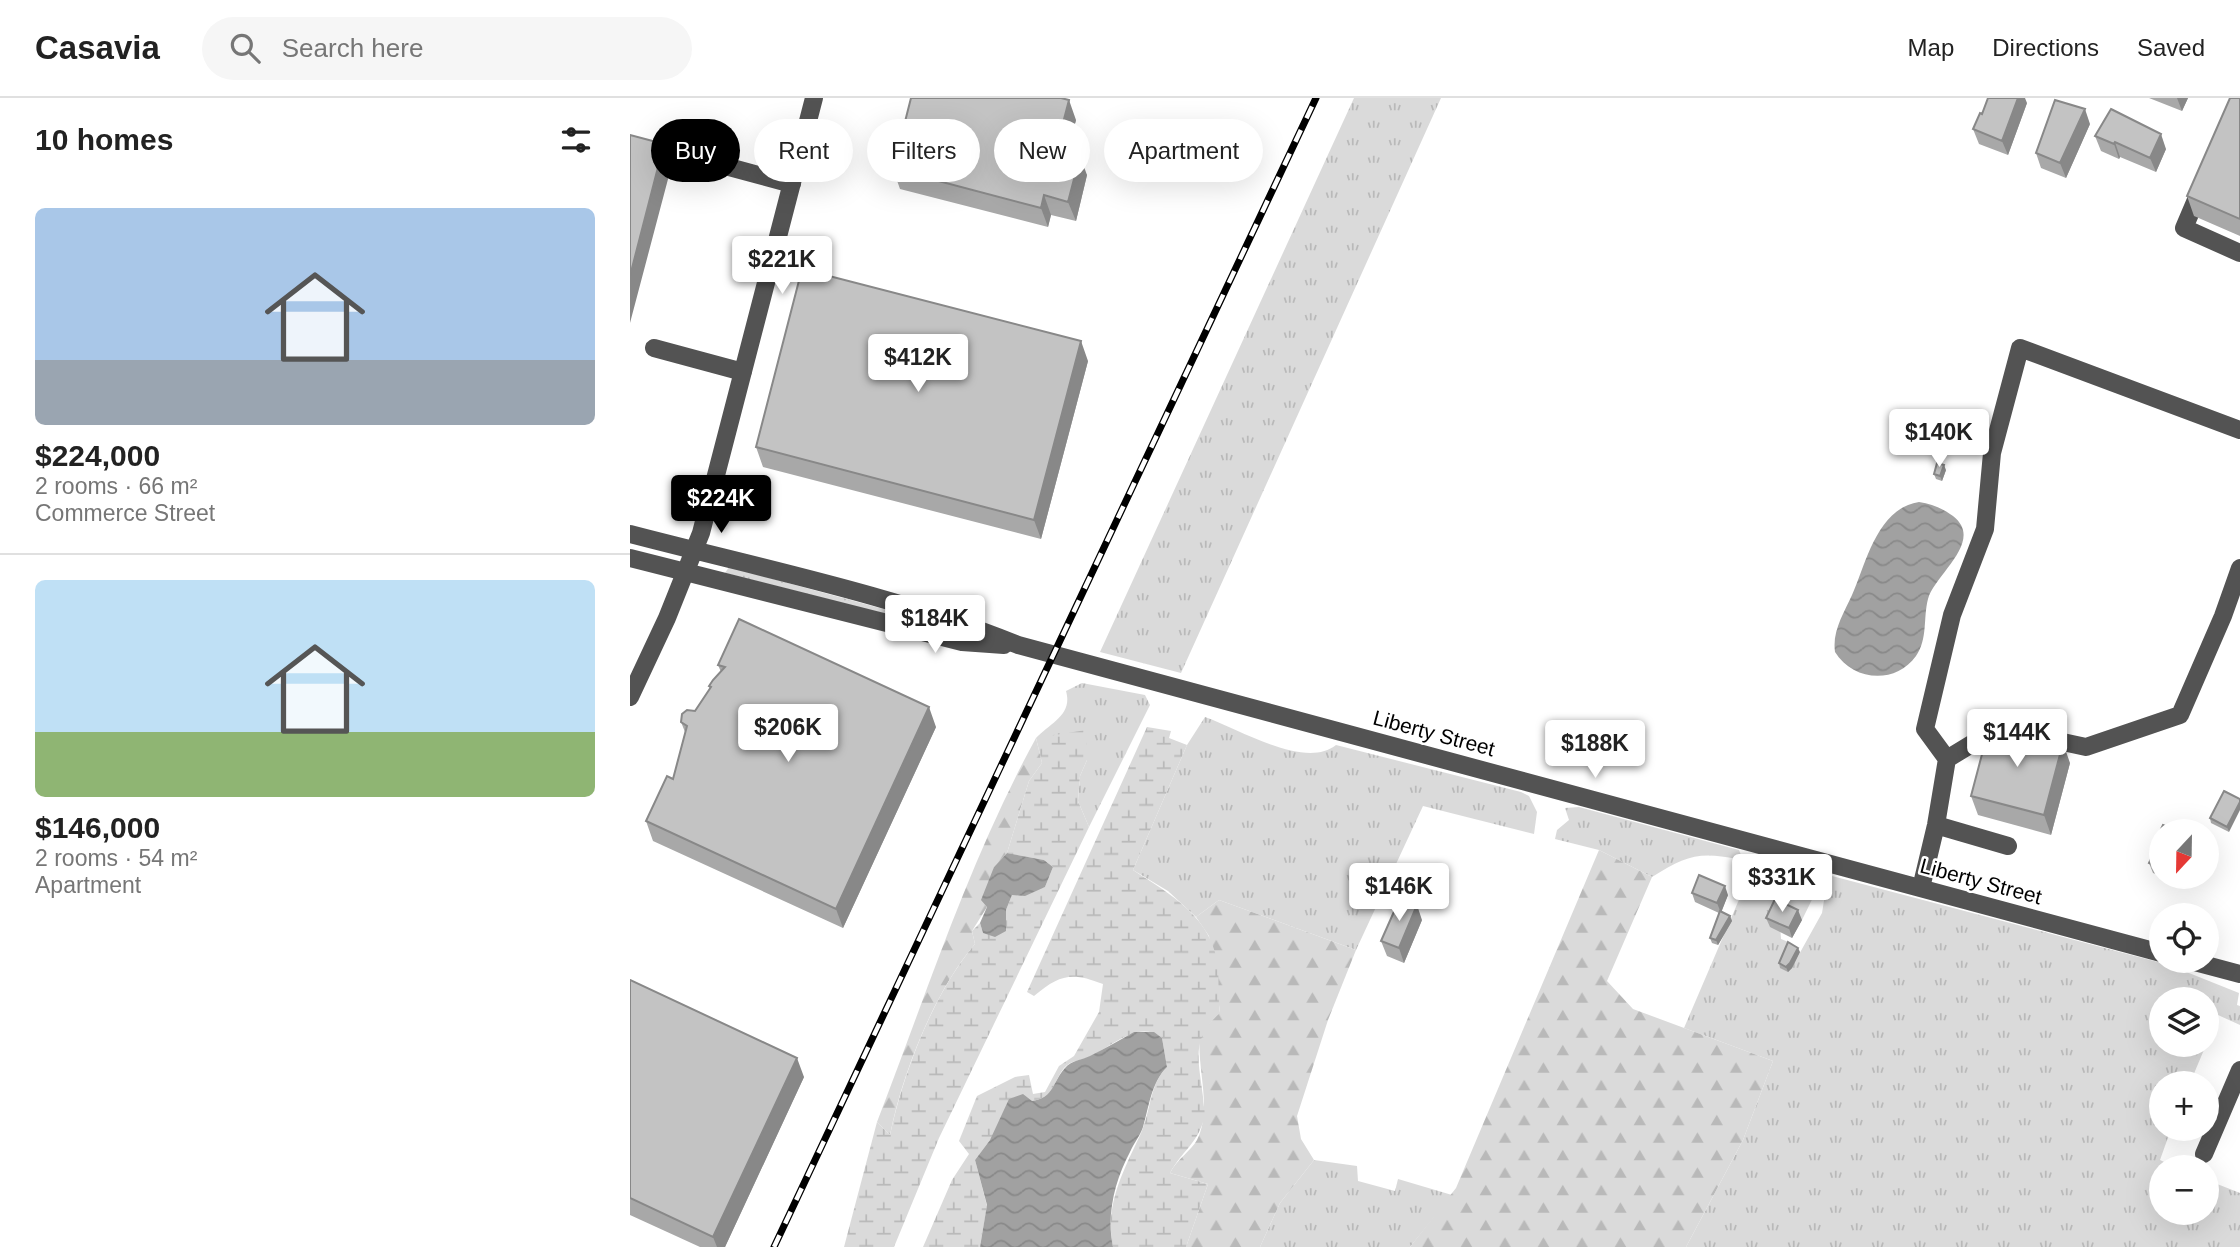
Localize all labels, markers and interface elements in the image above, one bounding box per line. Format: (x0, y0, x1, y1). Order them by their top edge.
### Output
search box (202, 17, 692, 80)
text: Casavia (35, 29, 160, 66)
icon: search (226, 29, 264, 67)
text: Search here (282, 33, 423, 63)
text: Map (1908, 34, 1954, 61)
text: Directions (1992, 34, 2099, 61)
text: Saved (2137, 34, 2205, 61)
chip: Buy (651, 119, 740, 182)
chip: Rent (754, 119, 853, 182)
chip: Filters (867, 119, 980, 182)
chip: New (994, 119, 1090, 182)
chip: Apartment (1104, 119, 1263, 182)
icon: filters (557, 121, 595, 159)
text: 10 homes (35, 123, 173, 156)
pin: $221K (733, 236, 831, 296)
text: $221K (748, 246, 816, 272)
icon: home (252, 254, 378, 380)
pin: $412K (869, 334, 967, 394)
text: $412K (884, 344, 952, 370)
pin: $140K (1890, 410, 1988, 469)
text: $140K (1905, 419, 1973, 445)
text: $224,000 (35, 439, 160, 472)
text: 2 rooms · 66 m² (35, 473, 197, 499)
pin: $224K (672, 476, 770, 535)
text: $224K (687, 485, 755, 511)
text: Commerce Street (35, 500, 215, 526)
pin: $184K (886, 596, 984, 655)
text: $184K (901, 605, 969, 631)
icon: home (252, 626, 378, 752)
pin: $206K (739, 704, 837, 764)
street label: Liberty Street (1371, 706, 1497, 760)
pin: $144K (1968, 710, 2066, 769)
text: $206K (754, 714, 822, 740)
text: $144K (1983, 719, 2051, 745)
pin: $188K (1546, 720, 1644, 780)
text: $188K (1561, 730, 1629, 756)
text: $146,000 (35, 811, 160, 844)
north arrow (2149, 819, 2219, 889)
map controls (2149, 819, 2219, 1225)
text: 2 rooms · 54 m² (35, 845, 197, 871)
pin: $331K (1733, 854, 1831, 914)
street label: Liberty Street (1918, 854, 2044, 908)
pin: $146K (1350, 864, 1448, 923)
text: $331K (1748, 864, 1816, 890)
text: Apartment (35, 872, 141, 898)
text: $146K (1365, 873, 1433, 899)
button: locate (2149, 903, 2219, 973)
button: layers (2149, 987, 2219, 1057)
button: + (2149, 1071, 2219, 1141)
button: − (2149, 1155, 2219, 1225)

